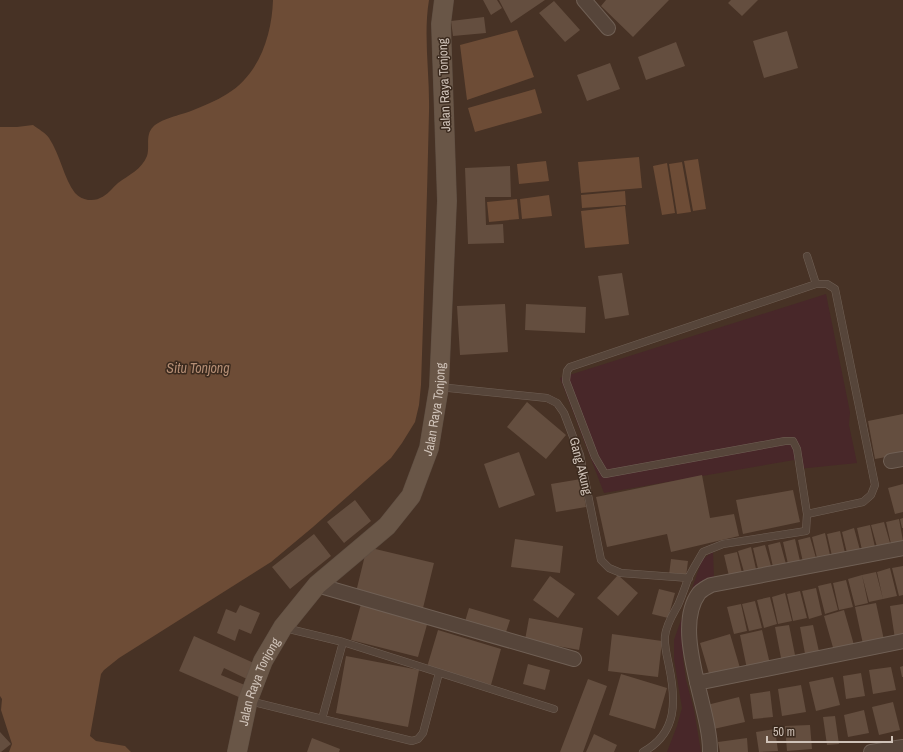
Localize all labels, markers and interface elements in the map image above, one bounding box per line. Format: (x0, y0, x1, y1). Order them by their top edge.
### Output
street label: Jalan Raya Tonjong (434, 38, 454, 132)
water label: Situ Tonjong (166, 359, 230, 377)
street label: Jalan Raya Tonjong (418, 362, 449, 458)
street label: Gang Akung (566, 435, 596, 497)
street label: Jalan Raya Tonjong (234, 634, 283, 727)
scale bar (767, 718, 892, 744)
text: 50 m (773, 724, 795, 740)

